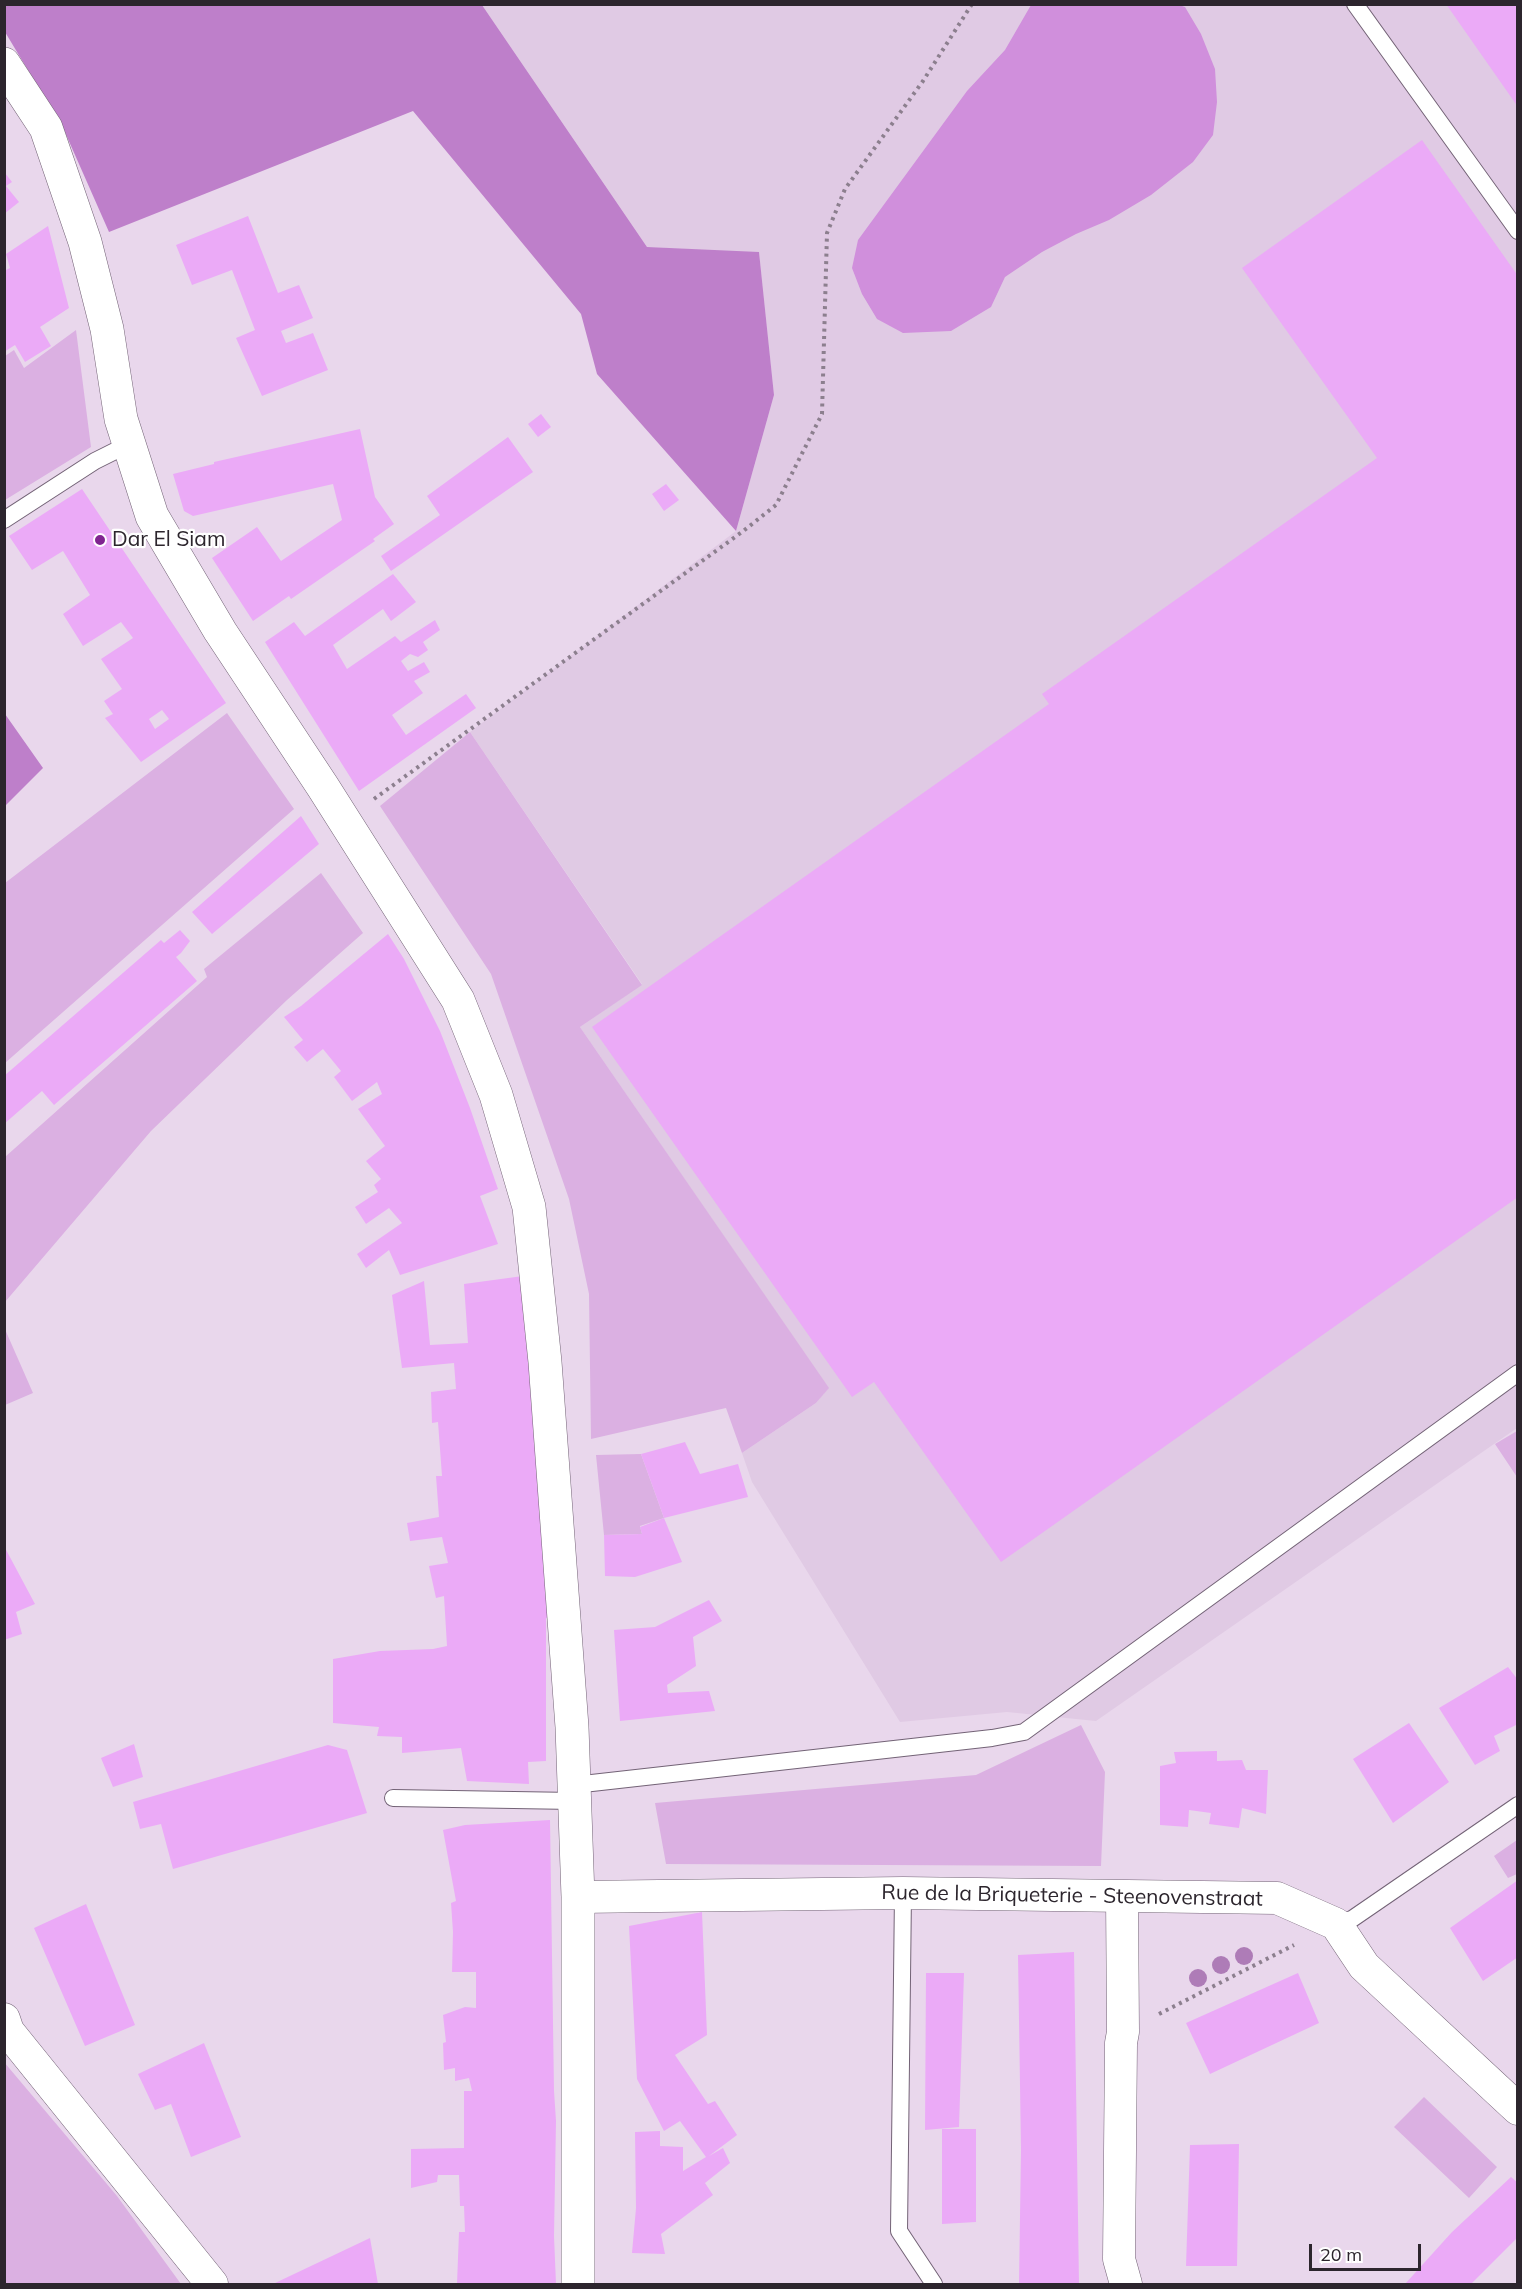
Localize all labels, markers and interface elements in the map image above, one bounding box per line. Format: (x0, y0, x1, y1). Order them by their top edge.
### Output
place label: Dar El Siam (112, 527, 225, 553)
marker: Dar El Siam (93, 533, 107, 547)
street label: Rue de la Briqueterie - Steenovenstraat (881, 1880, 1263, 1912)
scale bar (1312, 2232, 1424, 2270)
text: 20 m (1320, 2243, 1362, 2266)

